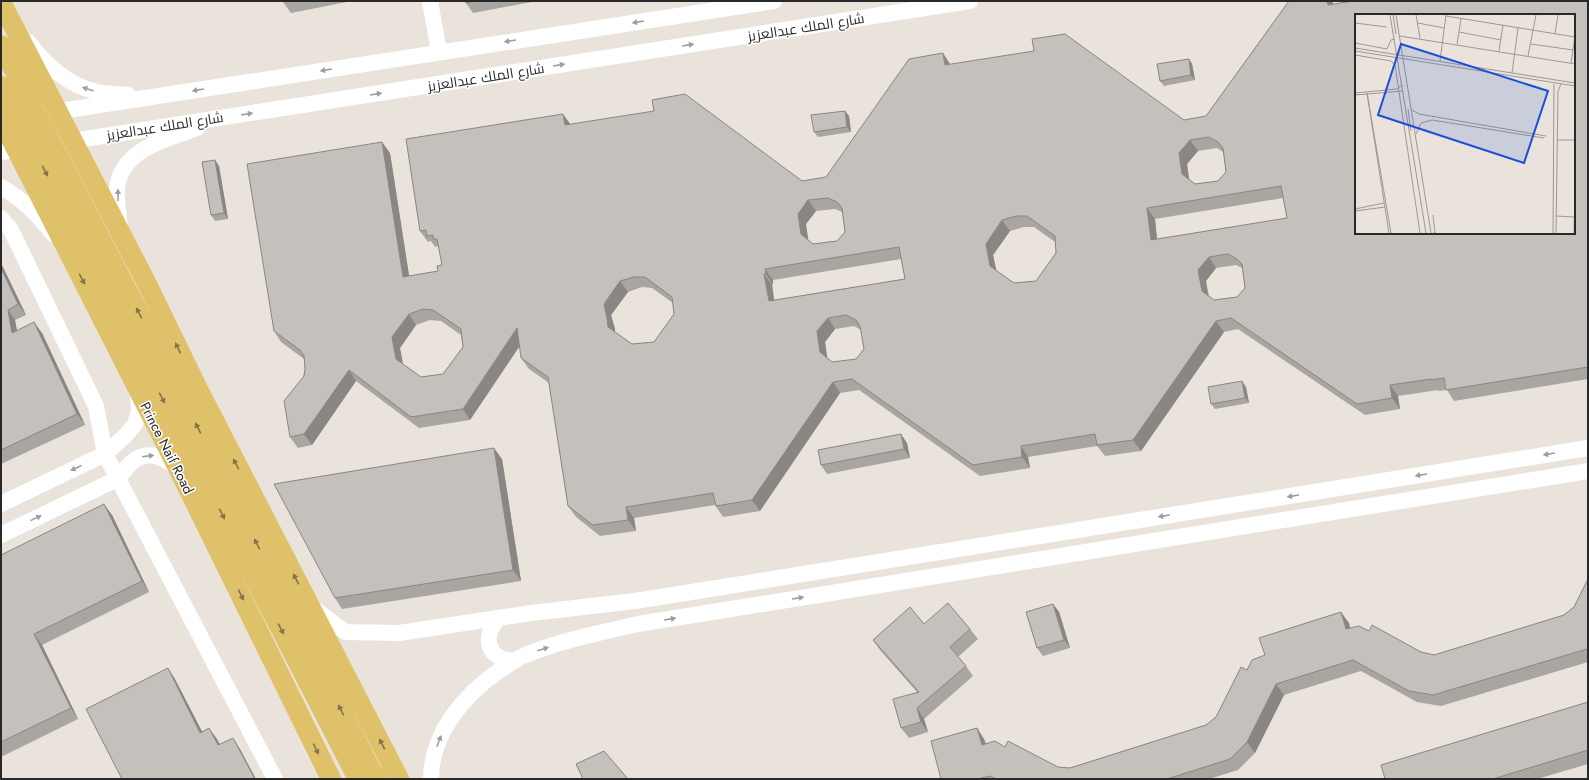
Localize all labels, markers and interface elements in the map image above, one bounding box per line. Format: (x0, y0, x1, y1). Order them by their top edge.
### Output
street label: شارع الملك عبدالعزيز (745, 8, 866, 46)
inset map (1355, 14, 1575, 234)
one-way arrow (632, 19, 644, 25)
one-way arrow (504, 38, 516, 44)
one-way arrow (682, 42, 694, 48)
street label: شارع الملك عبدالعزيز (425, 58, 546, 96)
one-way arrow (553, 62, 565, 68)
one-way arrow (320, 67, 332, 73)
one-way arrow (81, 85, 93, 91)
one-way arrow (191, 87, 204, 93)
one-way arrow (369, 91, 382, 97)
street label: شارع الملك عبدالعزيز (104, 107, 225, 145)
one-way arrow (241, 111, 253, 117)
one-way arrow (41, 165, 48, 176)
one-way arrow (114, 189, 121, 201)
one-way arrow (79, 273, 85, 284)
one-way arrow (136, 307, 142, 319)
one-way arrow (174, 342, 181, 353)
one-way arrow (159, 392, 165, 404)
street label: Prince Naif Road (135, 398, 199, 498)
one-way arrow (195, 423, 201, 434)
one-way arrow (1543, 452, 1556, 458)
one-way arrow (141, 453, 154, 459)
one-way arrow (233, 458, 239, 470)
one-way arrow (70, 465, 82, 471)
one-way arrow (1415, 472, 1427, 478)
one-way arrow (1287, 493, 1299, 499)
one-way arrow (218, 508, 225, 520)
one-way arrow (1158, 513, 1171, 519)
one-way arrow (30, 515, 42, 521)
one-way arrow (254, 538, 261, 550)
one-way arrow (293, 573, 299, 585)
one-way arrow (237, 589, 244, 601)
one-way arrow (792, 595, 804, 601)
one-way arrow (664, 616, 676, 622)
one-way arrow (278, 624, 284, 635)
one-way arrow (538, 645, 550, 651)
one-way arrow (338, 704, 344, 716)
one-way arrow (437, 735, 443, 747)
one-way arrow (379, 738, 385, 750)
one-way arrow (313, 744, 319, 755)

